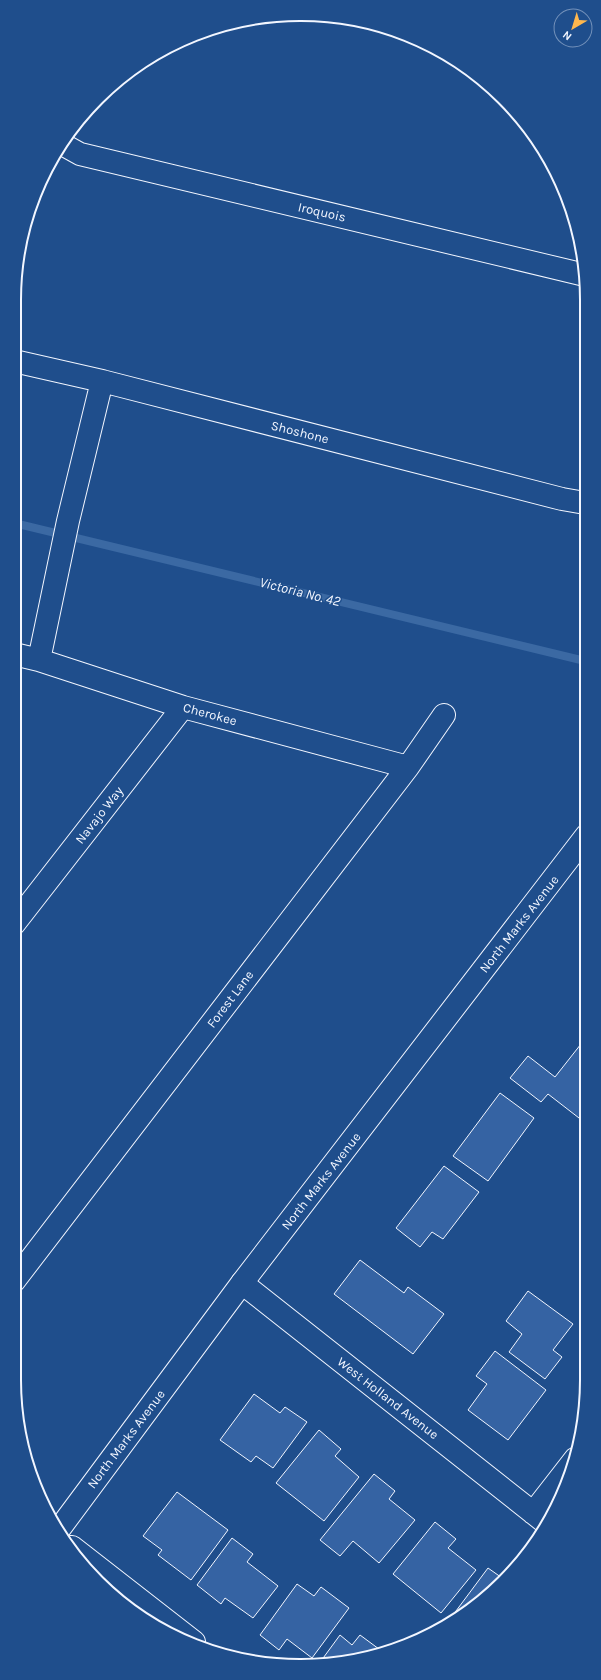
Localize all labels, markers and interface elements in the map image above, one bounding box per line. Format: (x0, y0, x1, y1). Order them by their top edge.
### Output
north arrow (553, 8, 593, 48)
text: N (560, 28, 574, 43)
street label: Iroquois (296, 199, 348, 226)
street label: Shoshone (270, 418, 331, 447)
water label: Victoria No. 42 (258, 574, 343, 610)
street label: Cherokee (182, 700, 239, 728)
street label: Navajo Way (72, 783, 126, 847)
street label: North Marks Avenue (476, 872, 562, 976)
street label: Forest Lane (204, 967, 256, 1030)
street label: North Marks Avenue (278, 1129, 364, 1233)
street label: West Holland Avenue (334, 1354, 442, 1442)
street label: North Marks Avenue (84, 1387, 168, 1491)

